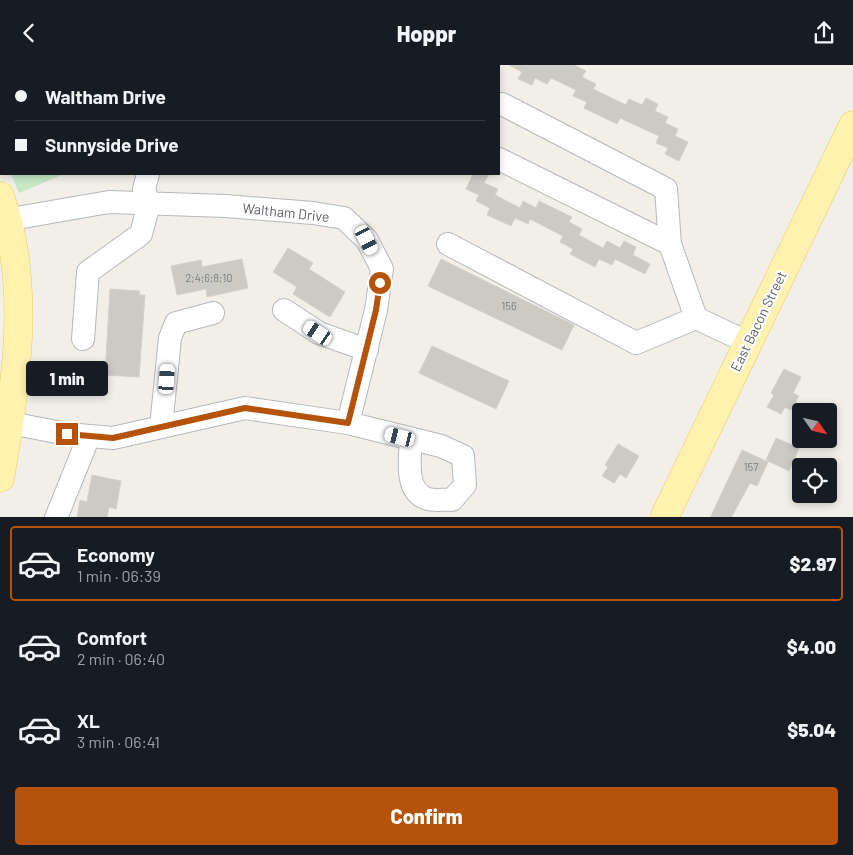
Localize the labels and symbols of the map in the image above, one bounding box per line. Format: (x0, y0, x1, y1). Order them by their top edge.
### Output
street label: Waltham Drive (242, 199, 330, 225)
car (353, 223, 380, 257)
street label: East Bacon Street (726, 268, 790, 374)
house number: 2;4;6;8;10 (185, 271, 233, 284)
route start (369, 272, 391, 294)
house number: 156 (501, 299, 517, 312)
car (301, 318, 334, 348)
callout: 1 min (26, 361, 108, 397)
car (158, 364, 175, 394)
north arrow (792, 403, 838, 447)
route end (56, 423, 78, 445)
car (383, 426, 416, 448)
house number: 157 (744, 460, 758, 473)

